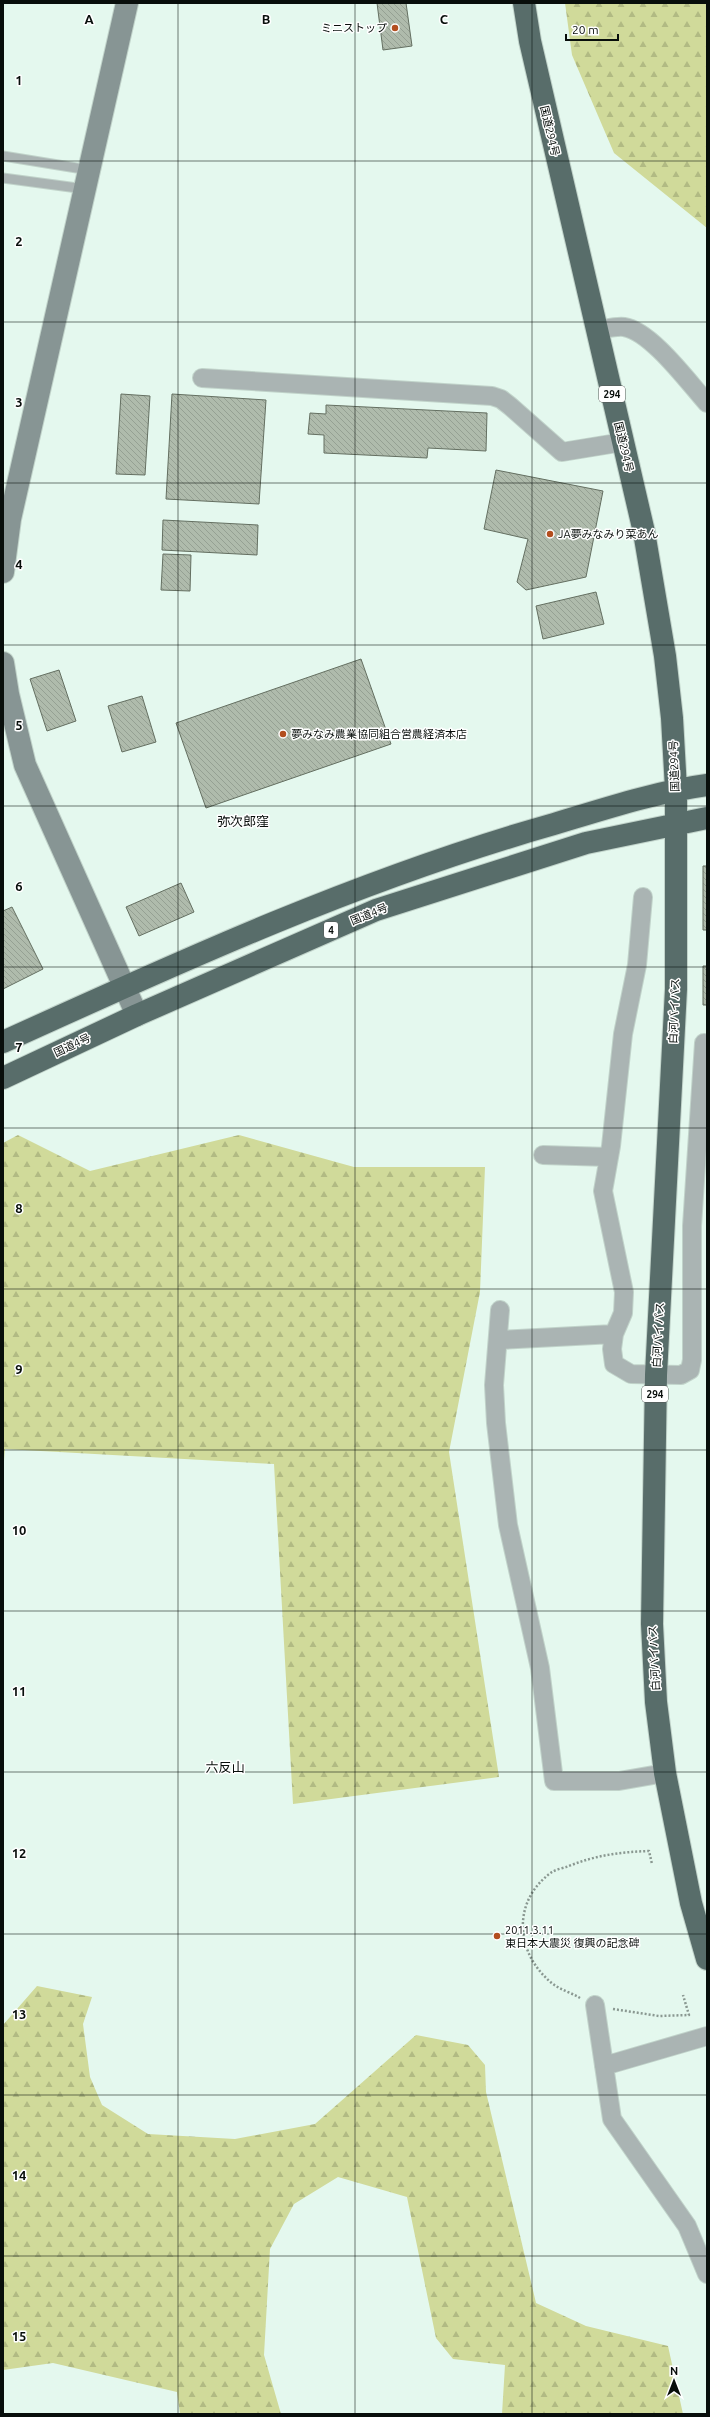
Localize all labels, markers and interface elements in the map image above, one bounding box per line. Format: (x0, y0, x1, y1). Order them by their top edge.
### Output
text: A (84, 12, 94, 26)
text: B (262, 12, 271, 26)
text: C (440, 12, 449, 26)
scale bar (566, 16, 618, 42)
place label: ミニストップ (321, 22, 387, 34)
marker: ミニストップ (390, 23, 400, 33)
text: 20 m (572, 23, 599, 36)
text: 1 (15, 73, 23, 87)
street label: 国道294号 (538, 104, 562, 158)
text: 2 (15, 234, 23, 248)
road number: 294 (599, 386, 625, 402)
text: 3 (15, 395, 23, 409)
street label: 国道294号 (612, 420, 636, 474)
place label: JA夢みなみり菜あん (558, 528, 659, 540)
marker: JA夢みなみり菜あん (545, 529, 555, 539)
text: 4 (15, 557, 23, 571)
text: 5 (15, 718, 23, 732)
place label: 夢みなみ農業協同組合営農経済本店 (291, 728, 467, 740)
marker: 夢みなみ農業協同組合営農経済本店 (278, 729, 288, 739)
street label: 国道294号 (667, 740, 681, 792)
district label: 弥次郎窪 (217, 814, 269, 828)
text: 6 (15, 879, 23, 893)
street label: 国道4号 (349, 901, 389, 927)
road number: 4 (324, 922, 338, 938)
street label: 白河バイパス (667, 978, 681, 1044)
street label: 国道4号 (52, 1031, 92, 1059)
text: 7 (15, 1040, 23, 1054)
text: 8 (15, 1201, 23, 1215)
street label: 白河バイパス (650, 1302, 666, 1368)
text: 9 (15, 1362, 23, 1376)
road number: 294 (642, 1386, 668, 1402)
text: 10 (12, 1523, 26, 1537)
street label: 白河バイパス (646, 1625, 662, 1691)
text: 11 (12, 1684, 26, 1698)
district label: 六反山 (205, 1760, 245, 1774)
text: 12 (12, 1846, 26, 1860)
place label: 2011.3.11 東日本大震災 復興の記念碑 (505, 1924, 640, 1949)
marker: 2011.3.11 東日本大震災 復興の記念碑 (492, 1931, 502, 1941)
text: 13 (12, 2007, 26, 2021)
text: 14 (12, 2168, 26, 2182)
text: 15 (12, 2329, 26, 2343)
north arrow (654, 2361, 694, 2401)
text: N (670, 2365, 678, 2377)

